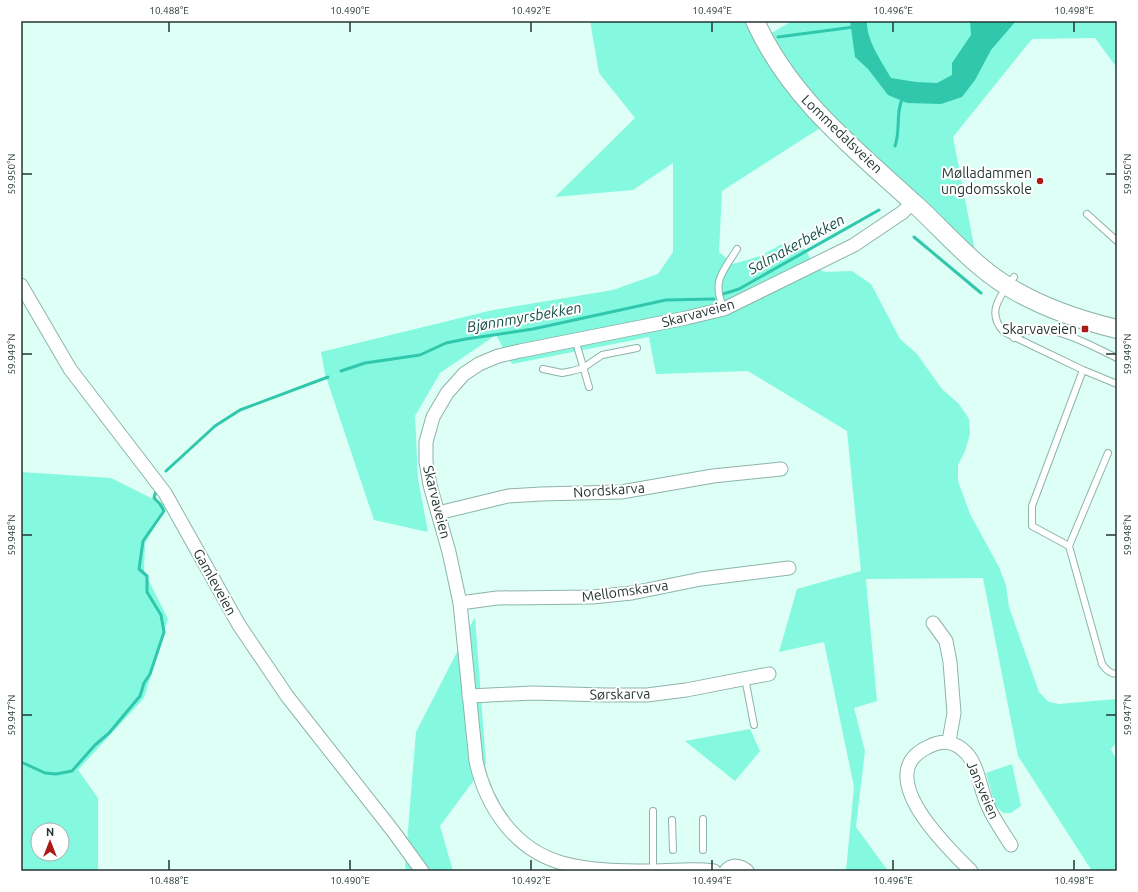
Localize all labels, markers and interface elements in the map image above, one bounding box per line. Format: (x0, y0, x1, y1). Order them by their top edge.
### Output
text: 10.488°E (149, 5, 189, 16)
text: 10.490°E (330, 5, 370, 16)
text: 10.492°E (511, 5, 551, 16)
text: 10.494°E (692, 5, 732, 16)
text: 10.496°E (873, 5, 913, 16)
text: 10.498°E (1054, 5, 1094, 16)
street label: Lommedalsveien (798, 91, 886, 177)
text: 59.950°N (6, 153, 17, 195)
text: 59.950°N (1122, 153, 1133, 195)
place label: Mølladammen ungdomsskole (941, 165, 1032, 197)
marker: Mølladammen ungdomsskole (1035, 176, 1045, 186)
water label: Salmakerbekken (744, 210, 847, 278)
street label: Skarvaveien (660, 296, 736, 330)
water label: Bjønnmyrsbekken (465, 299, 583, 335)
place label: Skarvaveien (1002, 321, 1077, 337)
marker: Skarvaveien (1080, 324, 1090, 334)
text: 59.949°N (6, 333, 17, 375)
text: 59.949°N (1122, 333, 1133, 375)
street label: Skarvaveien (420, 464, 454, 540)
street label: Nordskarva (573, 480, 645, 500)
text: 59.948°N (6, 514, 17, 556)
text: 59.948°N (1122, 514, 1133, 556)
street label: Gamleveien (190, 546, 240, 618)
street label: Mellomskarva (581, 577, 669, 605)
street label: Sørskarva (589, 685, 651, 703)
text: 59.947°N (6, 694, 17, 736)
text: 59.947°N (1122, 694, 1133, 736)
street label: Jansveien (964, 758, 1002, 822)
north arrow (30, 822, 70, 862)
text: N (46, 826, 54, 838)
text: 10.488°E (149, 875, 189, 886)
text: 10.490°E (330, 875, 370, 886)
text: 10.492°E (511, 875, 551, 886)
text: 10.494°E (692, 875, 732, 886)
text: 10.496°E (873, 875, 913, 886)
text: 10.498°E (1054, 875, 1094, 886)

